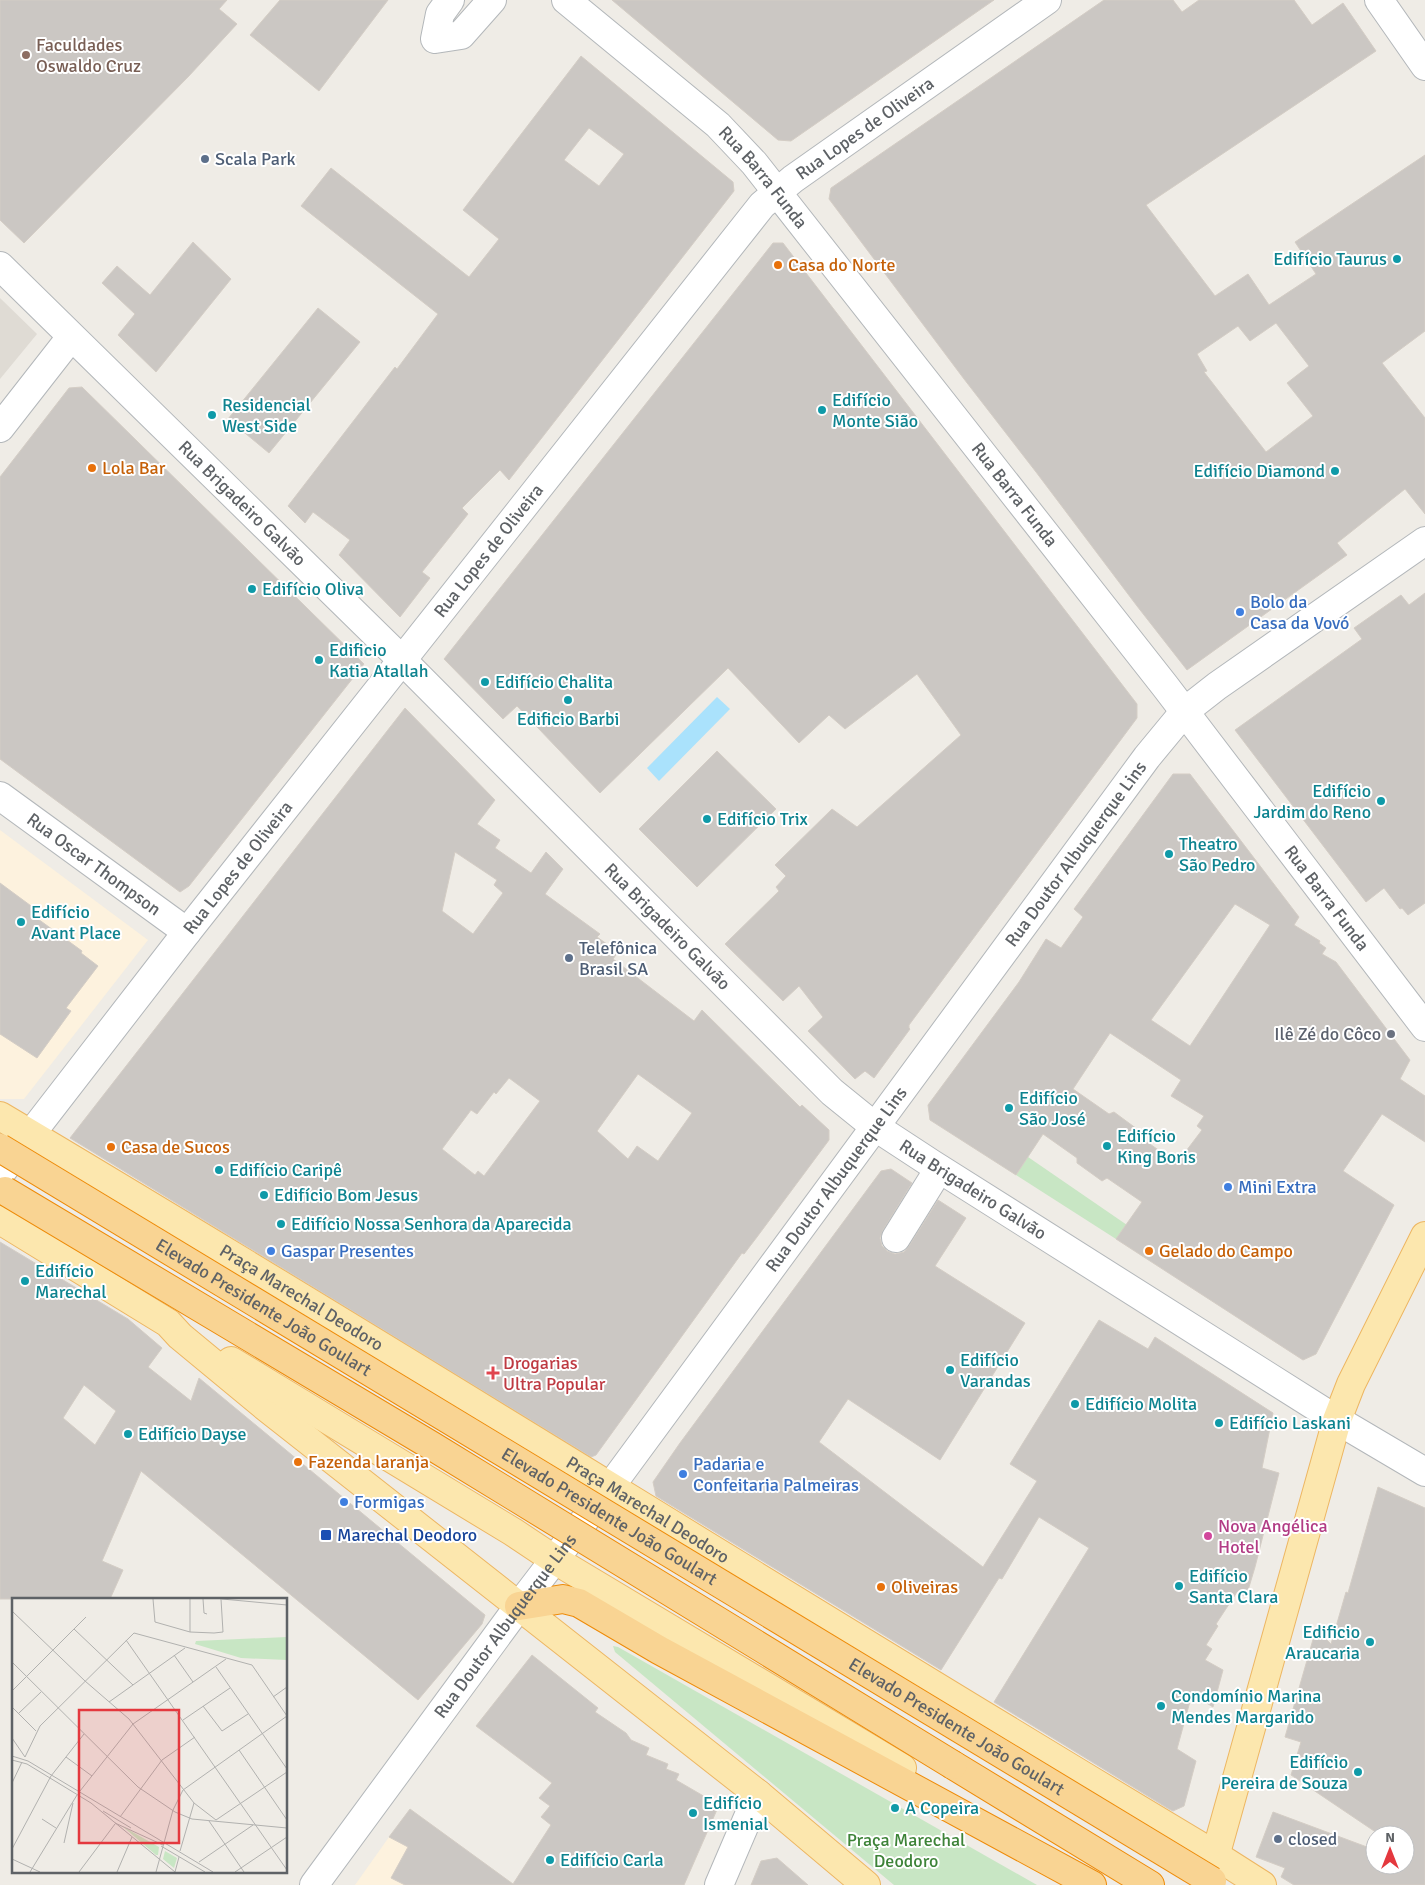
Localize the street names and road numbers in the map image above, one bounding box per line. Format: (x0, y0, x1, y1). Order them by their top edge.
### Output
street label: Rua Lopes de Oliveira (791, 72, 938, 185)
street label: Rua Barra Funda (714, 122, 812, 233)
street label: Rua Brigadeiro Galvão (174, 436, 310, 571)
street label: Rua Barra Funda (967, 438, 1063, 551)
street label: Rua Lopes de Oliveira (429, 480, 548, 622)
street label: Rua Doutor Albuquerque Lins (1000, 757, 1151, 951)
street label: Rua Lopes de Oliveira (178, 796, 297, 939)
street label: Rua Oscar Thompson (22, 808, 165, 920)
street label: Rua Barra Funda (1279, 841, 1374, 955)
street label: Rua Brigadeiro Galvão (600, 859, 735, 995)
street label: Rua Doutor Albuquerque Lins (761, 1082, 912, 1276)
street label: Rua Brigadeiro Galvão (895, 1135, 1050, 1244)
street label: Elevado Presidente João Goulart (152, 1234, 375, 1381)
street label: Praça Marechal Deodoro (216, 1239, 387, 1356)
street label: Elevado Presidente João Goulart (497, 1443, 721, 1590)
street label: Praça Marechal Deodoro (562, 1451, 733, 1568)
street label: Rua Doutor Albuquerque Lins (429, 1529, 581, 1723)
street label: Elevado Presidente João Goulart (845, 1653, 1069, 1800)

